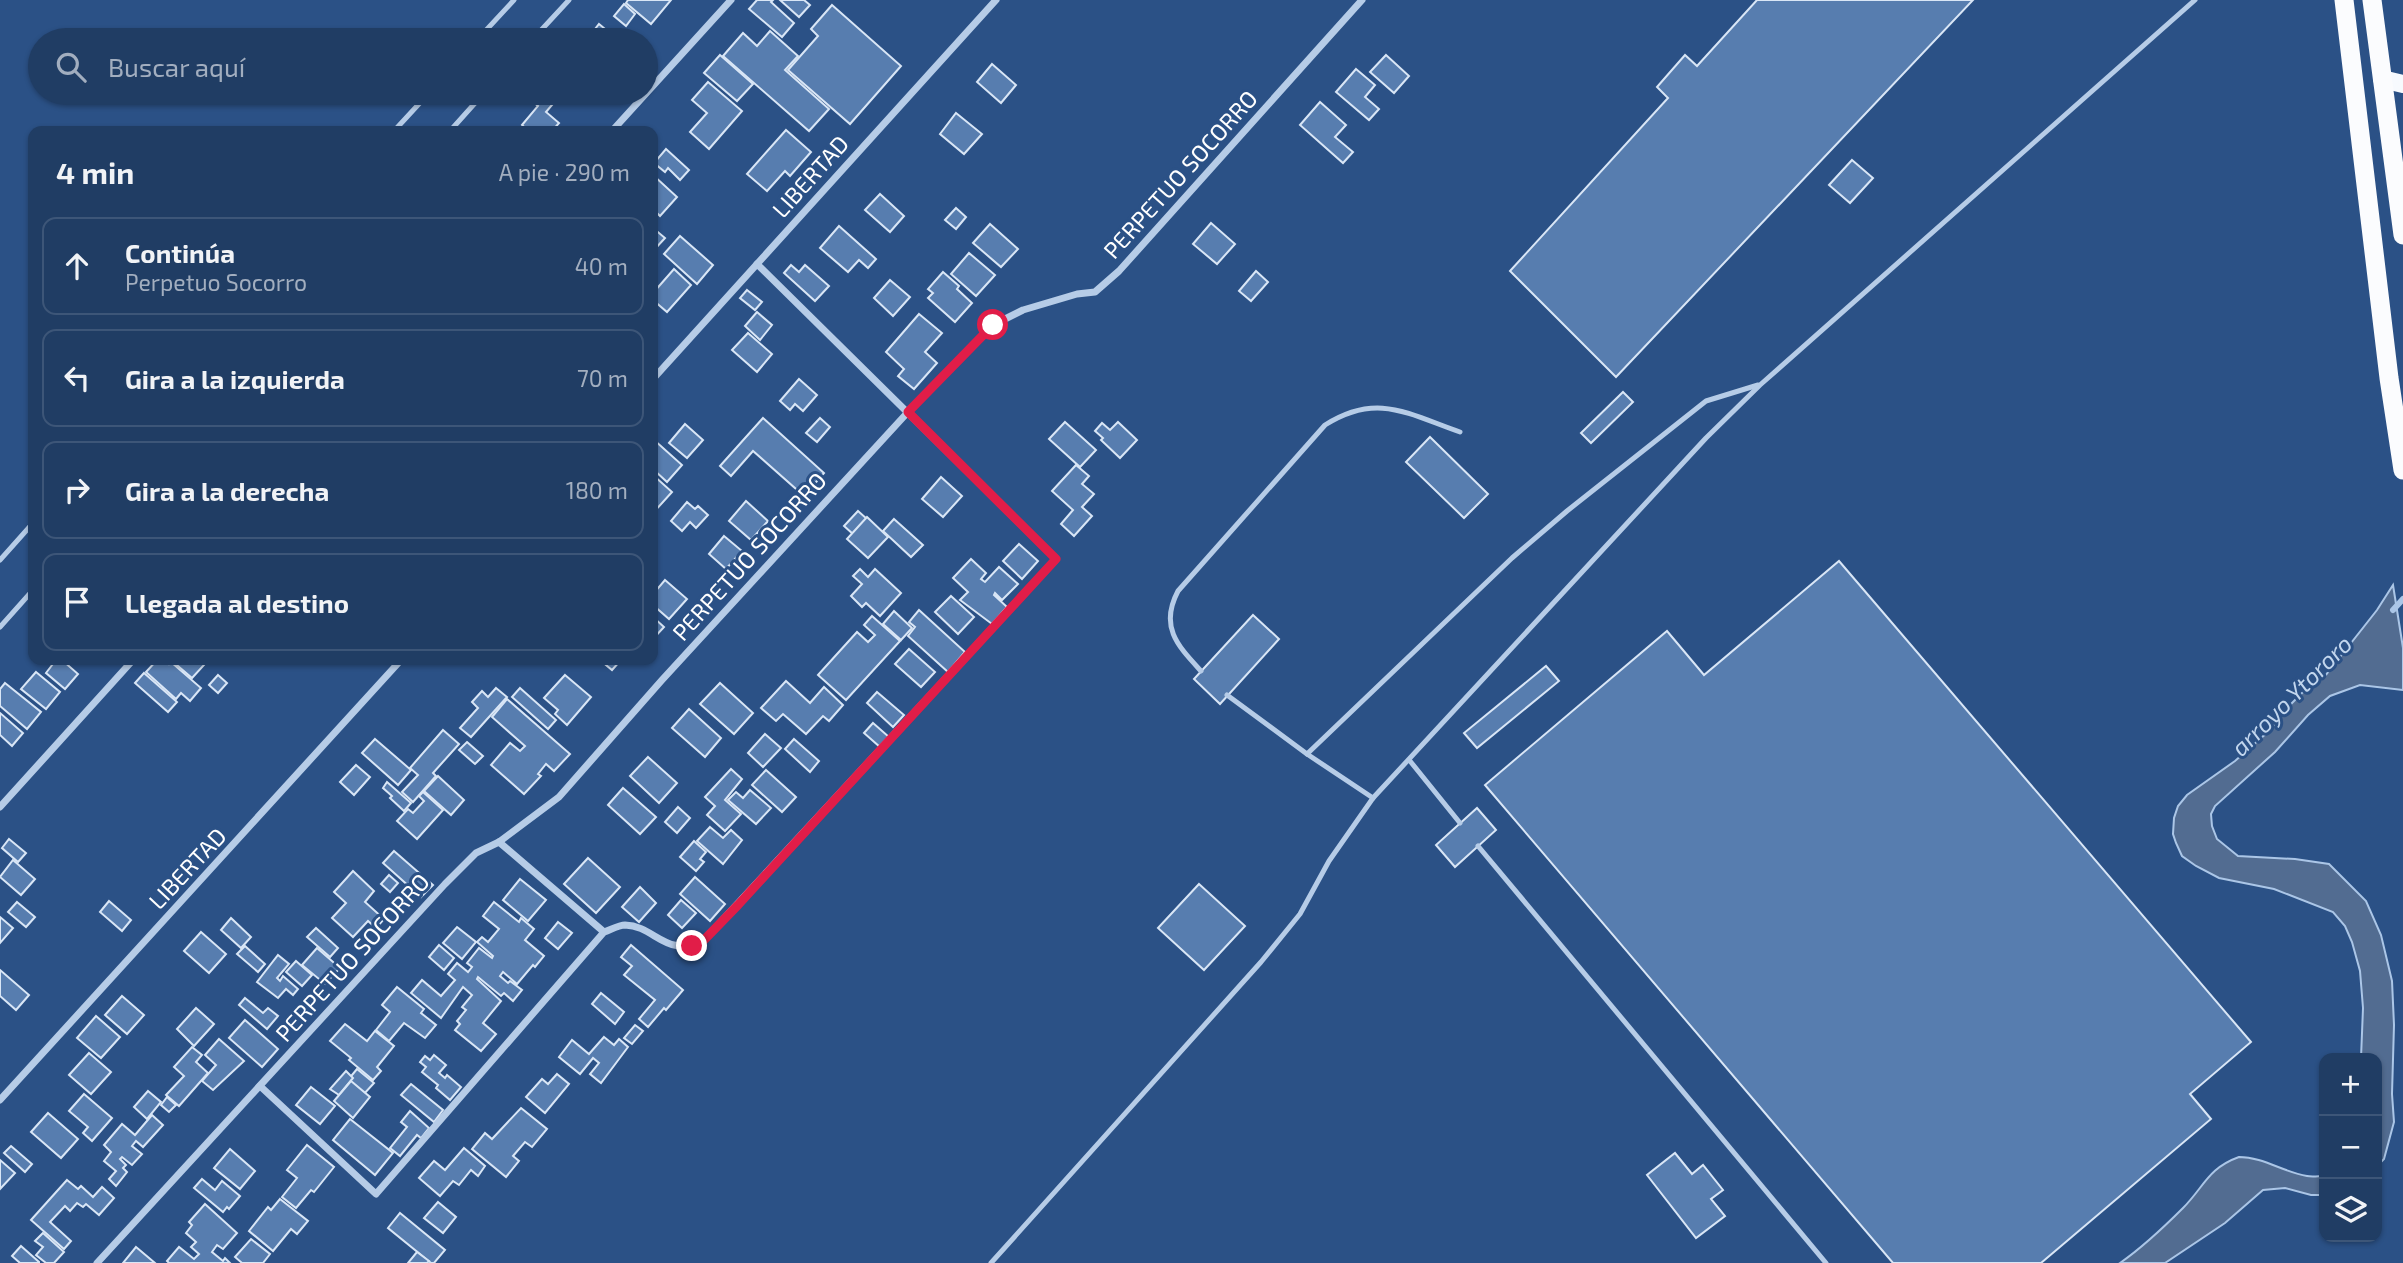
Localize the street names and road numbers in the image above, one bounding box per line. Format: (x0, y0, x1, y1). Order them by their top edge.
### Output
street label: PERPETUO SOCORRO (1097, 84, 1263, 264)
street label: LIBERTAD (766, 129, 854, 223)
street label: PERPETUO SOCORRO (666, 466, 832, 646)
street label: LIBERTAD (142, 822, 232, 914)
street label: PERPETUO SOCORRO (269, 867, 435, 1047)

